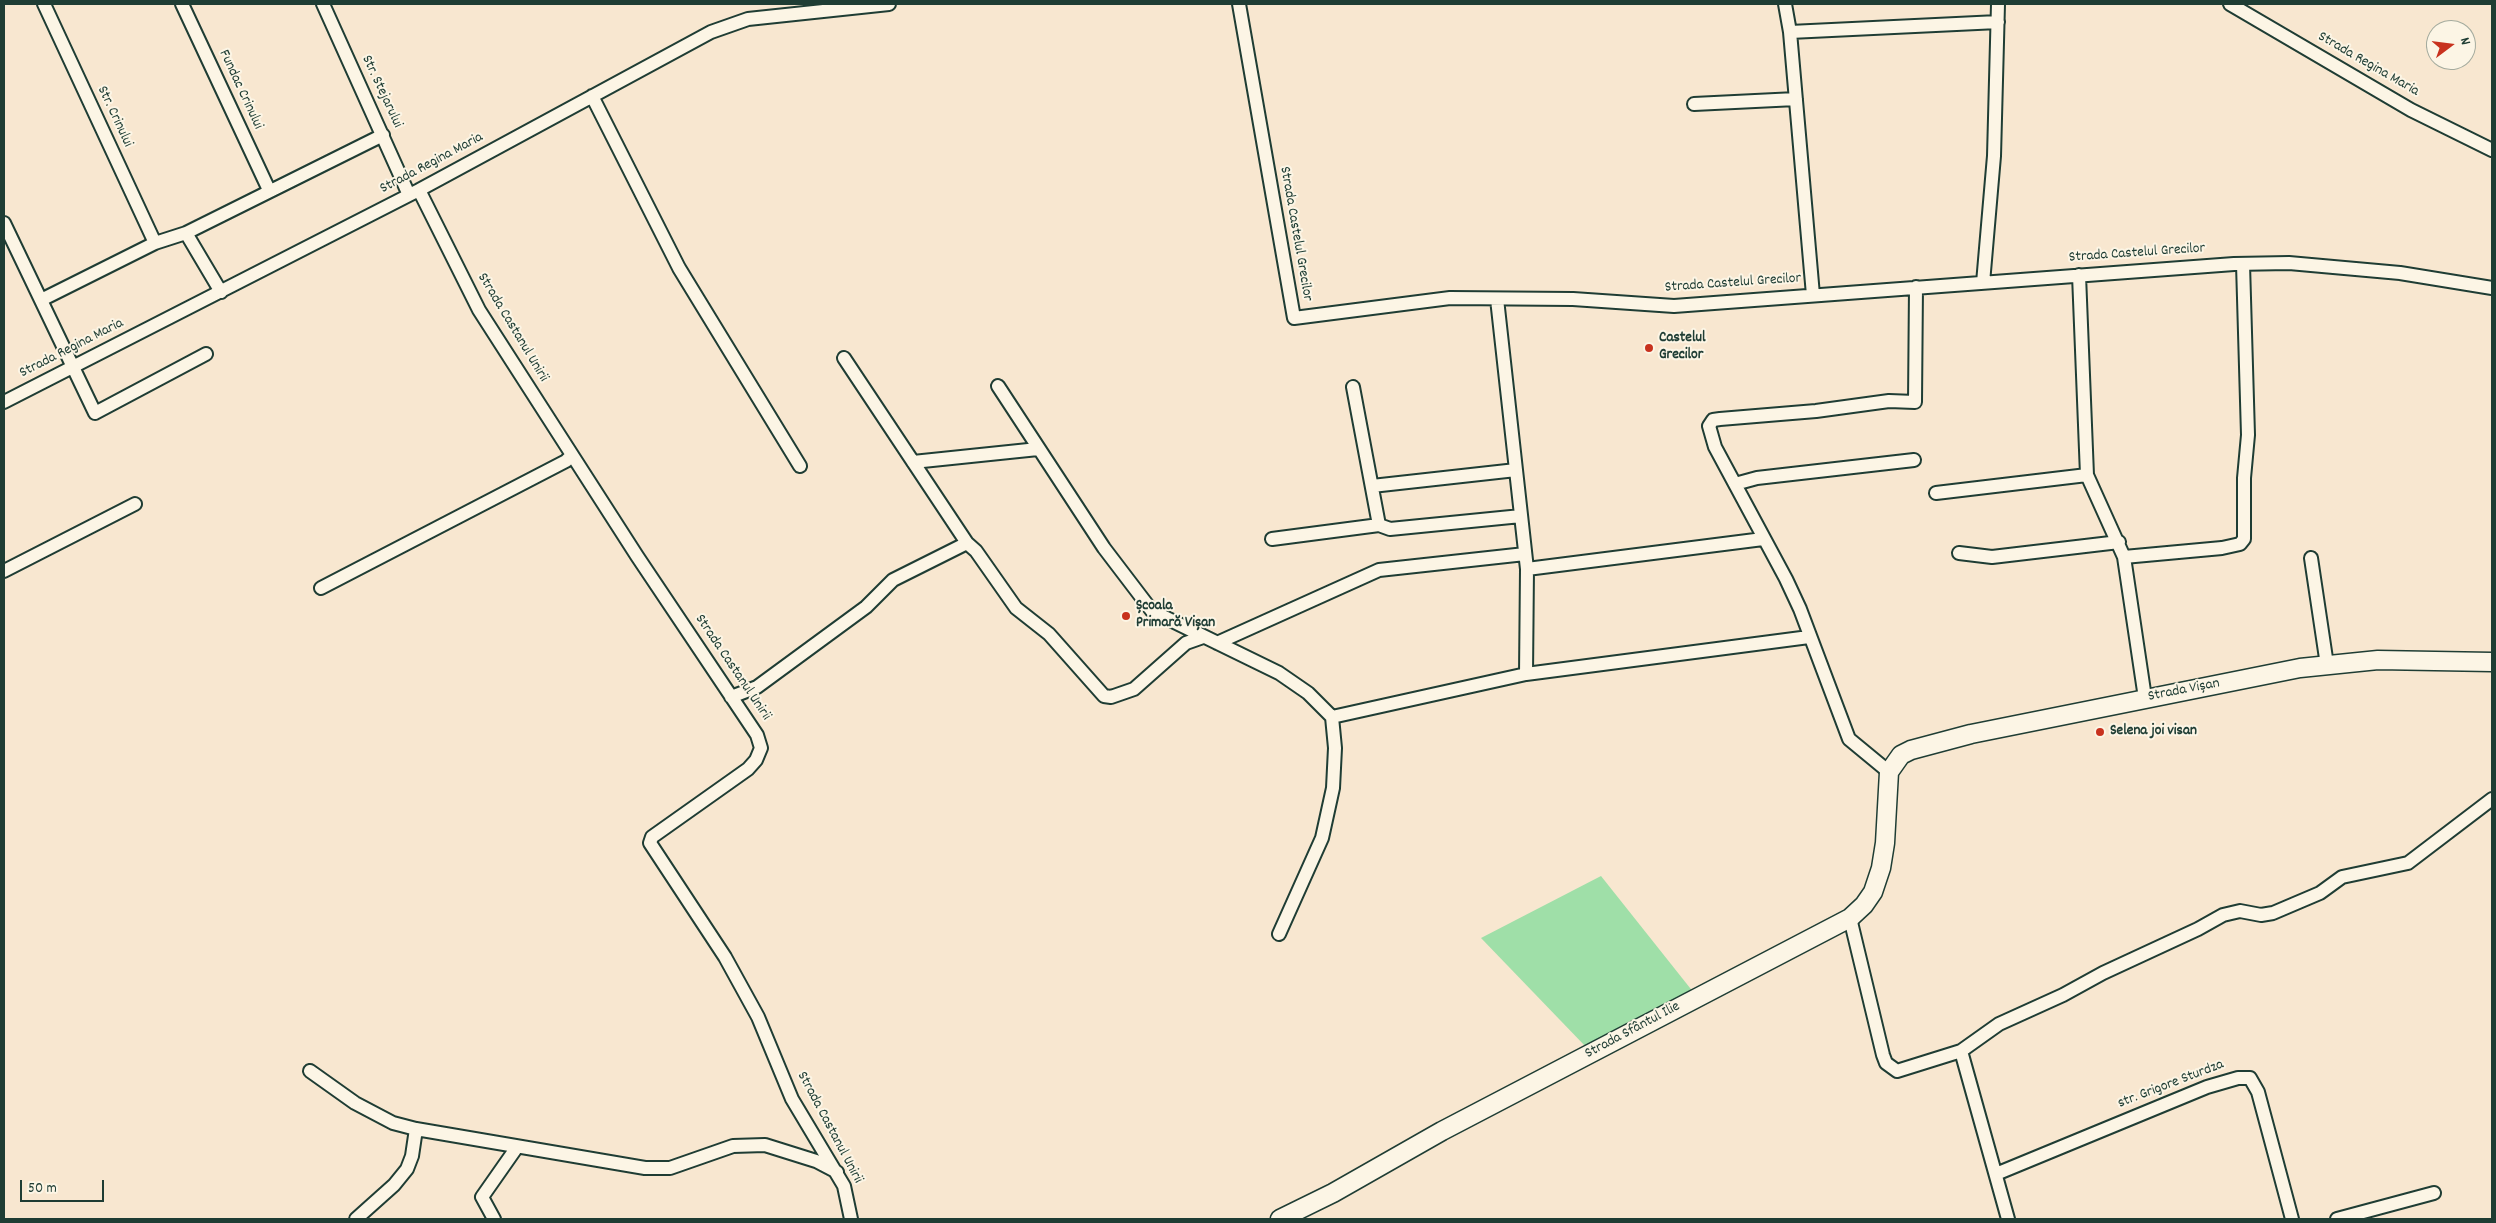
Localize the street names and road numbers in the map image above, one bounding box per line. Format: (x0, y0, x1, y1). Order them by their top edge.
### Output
street label: Strada Regina Maria (2314, 29, 2422, 101)
street label: Fundac Crinului (214, 47, 266, 133)
street label: Str. Stejarului (356, 53, 406, 131)
street label: Str. Crinului (92, 83, 136, 151)
street label: Strada Regina Maria (377, 129, 487, 199)
street label: Strada Castelul Grecilor (1274, 165, 1316, 303)
street label: Strada Castelul Grecilor (2068, 240, 2206, 268)
street label: Strada Castanul Unirii (472, 270, 552, 386)
street label: Strada Castelul Grecilor (1664, 270, 1802, 298)
street label: Strada Regina Maria (17, 315, 127, 383)
street label: Strada Castanul Unirii (690, 612, 774, 724)
street label: Strada Vișan (2147, 675, 2221, 707)
street label: Strada Sfântul Ilie (1582, 998, 1684, 1064)
street label: str. Grigore Sturdza (2115, 1057, 2227, 1113)
street label: Strada Castanul Unirii (792, 1069, 866, 1187)

